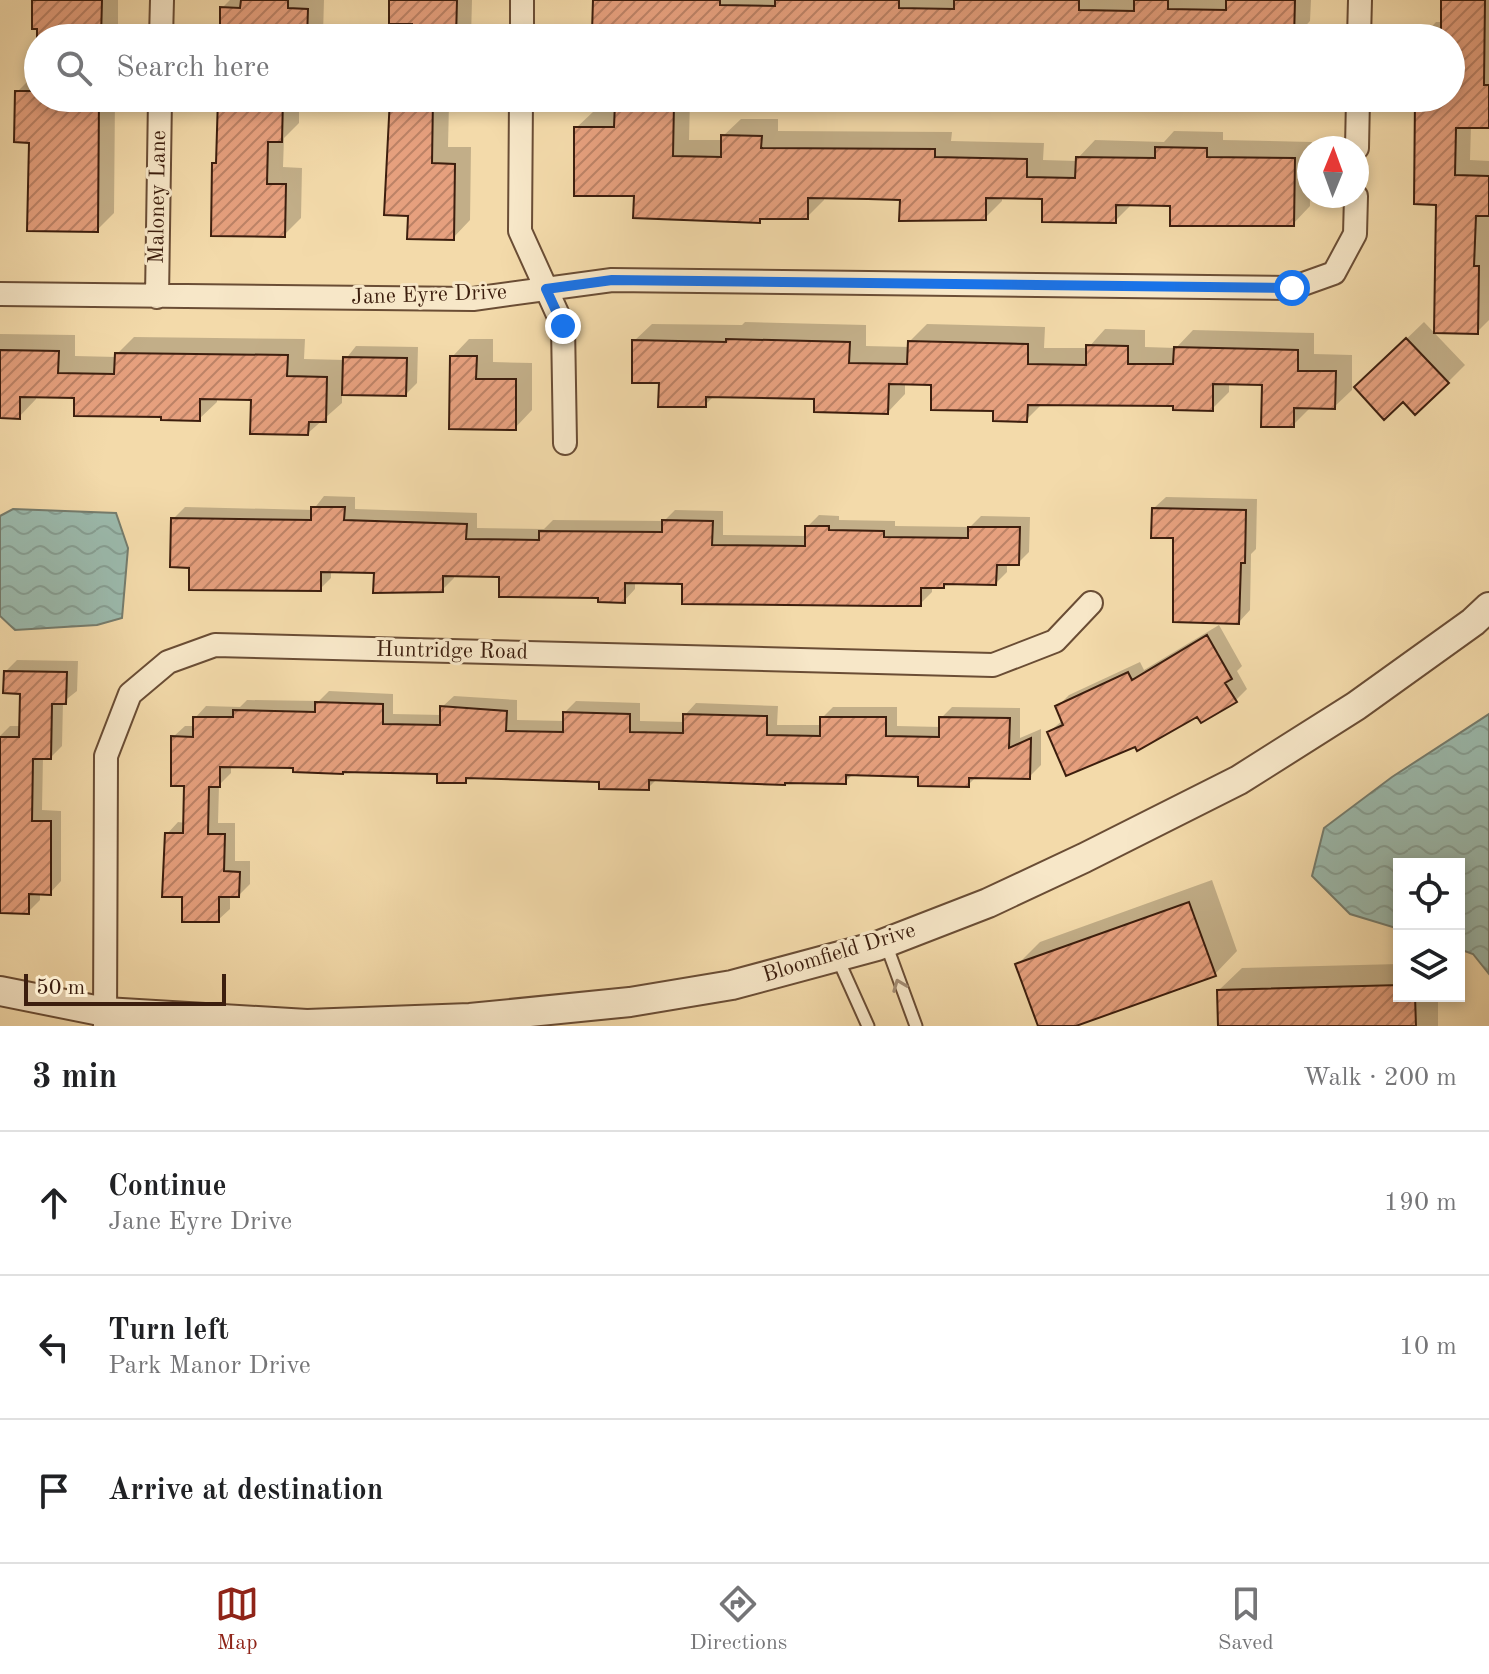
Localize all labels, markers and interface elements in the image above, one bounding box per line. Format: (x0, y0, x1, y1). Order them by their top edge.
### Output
search box (24, 24, 1465, 112)
icon: search (52, 46, 96, 90)
text: Search here (116, 53, 270, 83)
street label: Maloney Lane (146, 130, 170, 264)
north arrow (1297, 136, 1369, 208)
route start (1274, 270, 1310, 306)
street label: Jane Eyre Drive (351, 281, 507, 309)
route end (545, 308, 581, 344)
street label: Huntridge Road (376, 639, 528, 663)
map controls (1393, 858, 1465, 1002)
button: locate (1393, 858, 1465, 930)
street label: Bloomfield Drive (760, 919, 918, 987)
button: layers (1393, 930, 1465, 1002)
scale bar (24, 970, 226, 1006)
text: 50 m (36, 977, 85, 999)
one-way arrow (892, 979, 909, 993)
text: 3 min (32, 1061, 117, 1095)
text: Walk · 200 m (1303, 1065, 1457, 1091)
text: Continue (108, 1172, 227, 1202)
icon: ahead (32, 1181, 76, 1225)
text: 190 m (1384, 1190, 1457, 1216)
text: Jane Eyre Drive (108, 1209, 292, 1235)
text: Turn left (108, 1316, 229, 1346)
icon: left (32, 1325, 76, 1369)
text: 10 m (1399, 1334, 1457, 1360)
text: Park Manor Drive (108, 1353, 311, 1379)
icon: arrive (32, 1469, 76, 1513)
text: Arrive at destination (108, 1476, 383, 1506)
tab: Map (215, 1582, 259, 1657)
tab: Directions (690, 1582, 787, 1657)
tab: Saved (1218, 1582, 1274, 1657)

